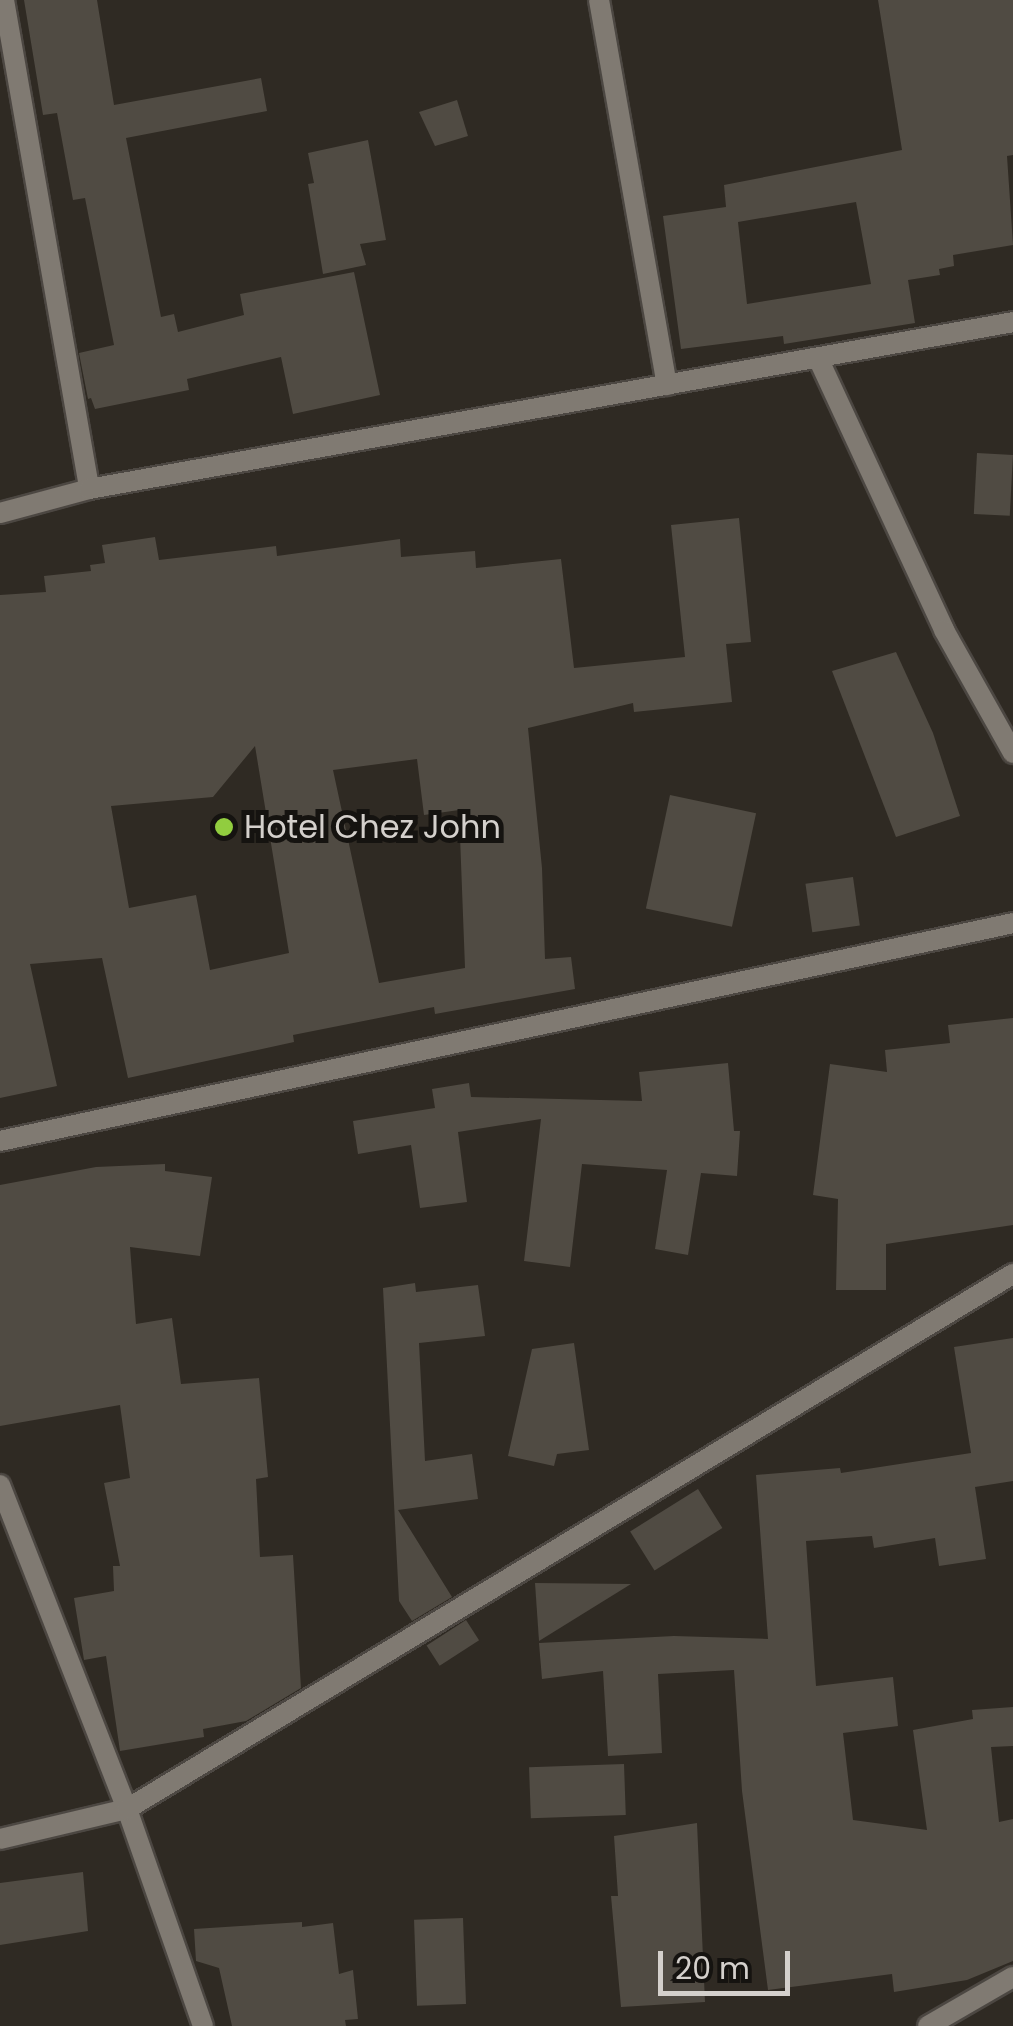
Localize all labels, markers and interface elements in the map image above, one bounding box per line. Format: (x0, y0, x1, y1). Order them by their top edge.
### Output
place label: Hotel Chez John (244, 808, 501, 846)
marker: Hotel Chez John (213, 816, 235, 838)
scale bar (663, 1931, 796, 1993)
text: 20 m (675, 1947, 750, 1990)

